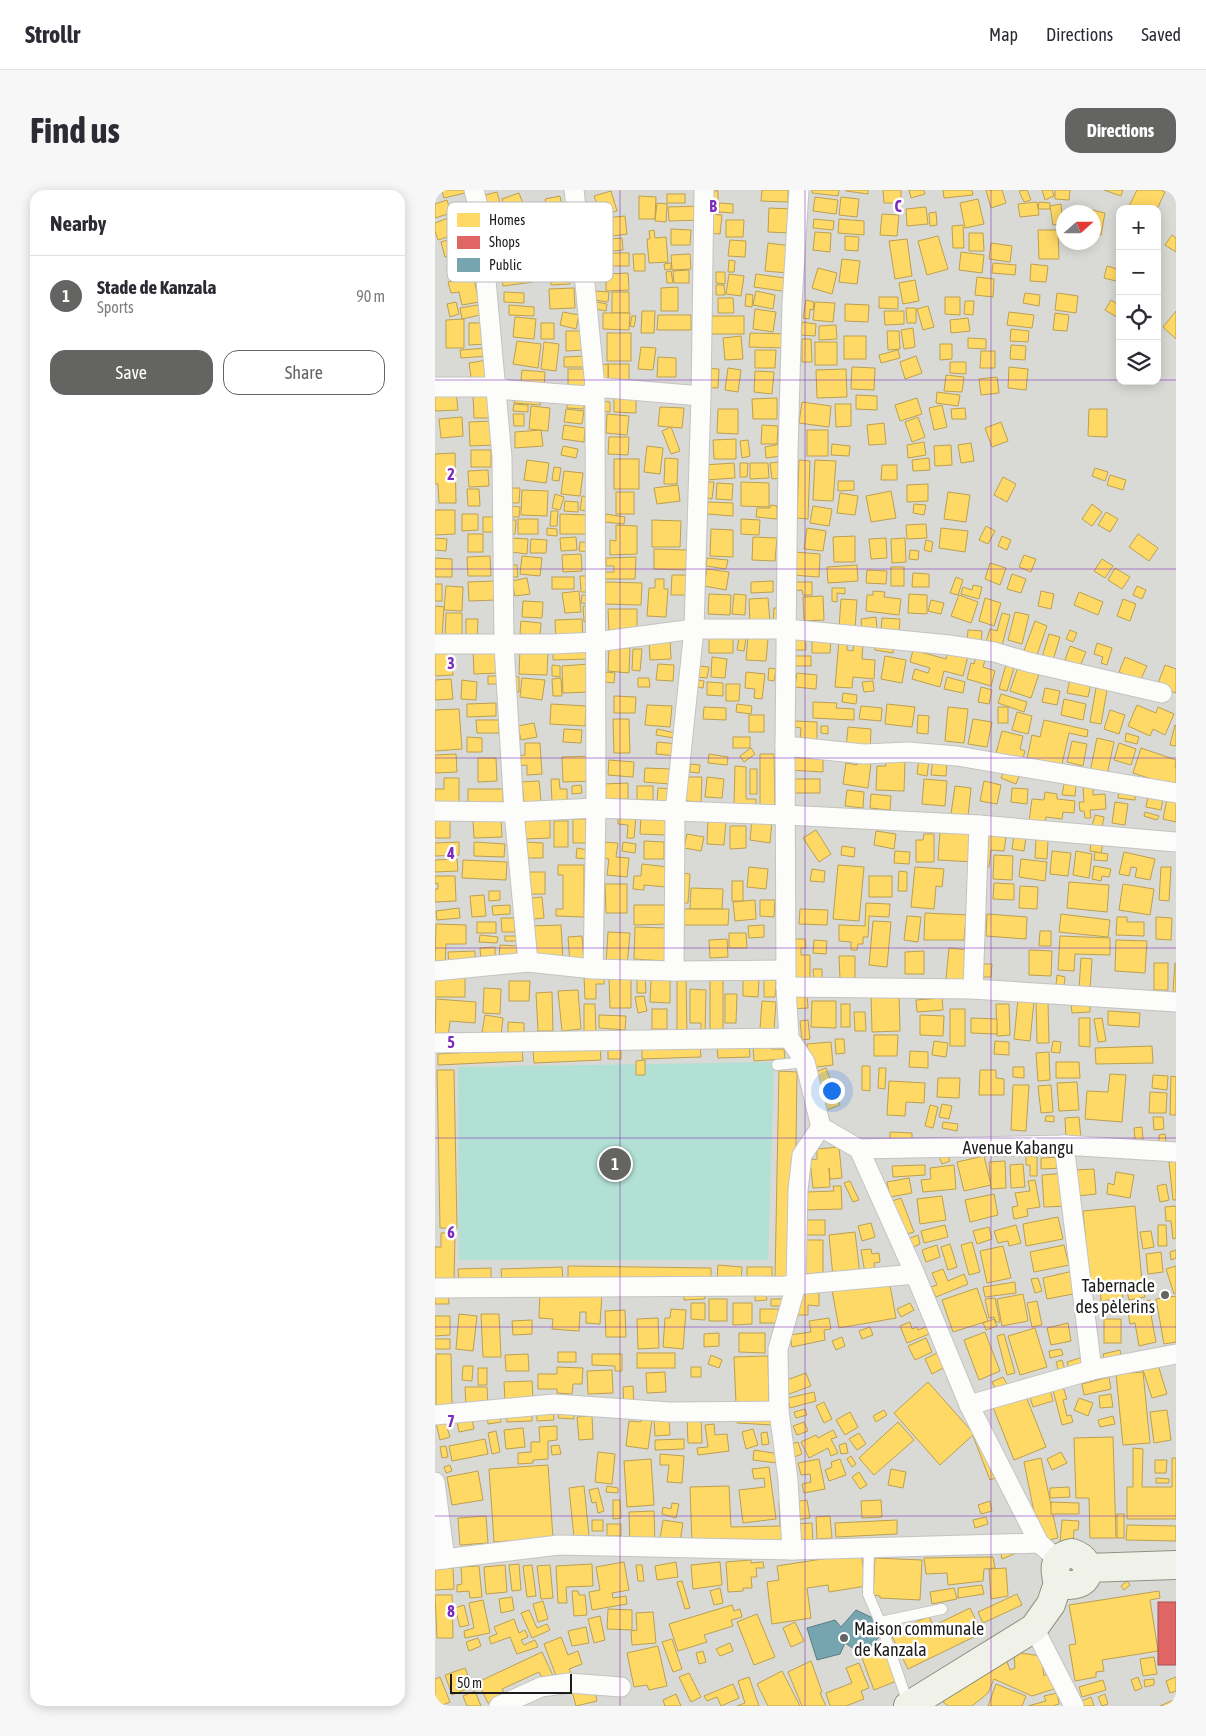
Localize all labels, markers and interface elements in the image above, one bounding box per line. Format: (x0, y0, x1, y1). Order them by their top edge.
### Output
text: Strollr (25, 21, 80, 48)
text: Map (989, 24, 1018, 45)
text: Directions (1046, 24, 1113, 45)
text: Saved (1141, 24, 1181, 45)
button: Directions (1065, 108, 1176, 153)
text: Find us (30, 110, 120, 150)
text: B (709, 197, 717, 215)
text: C (894, 197, 902, 215)
legend (447, 202, 613, 282)
north arrow (1056, 205, 1101, 250)
map controls (1116, 205, 1161, 385)
button: + (1116, 205, 1161, 250)
text: Nearby (50, 211, 106, 235)
text: Homes (489, 212, 525, 228)
text: Shops (489, 234, 520, 250)
button: − (1116, 250, 1161, 295)
text: Public (489, 257, 522, 273)
text: Stade de Kanzala (97, 276, 216, 298)
text: 1 (62, 287, 70, 305)
text: 90 m (356, 287, 385, 305)
button: locate (1116, 295, 1161, 340)
text: Sports (97, 298, 134, 316)
button: layers (1116, 340, 1161, 385)
button: Save (50, 350, 213, 395)
button: Share (223, 350, 385, 395)
text: 2 (447, 465, 455, 483)
text: 3 (447, 654, 455, 672)
text: 4 (446, 844, 455, 862)
text: 5 (447, 1033, 455, 1051)
your location (819, 1078, 845, 1104)
street label: Avenue Kabangu (962, 1137, 1074, 1158)
pin: 1 (599, 1145, 631, 1183)
text: 6 (447, 1223, 455, 1241)
place label: Tabernacle des pèlerins (1075, 1275, 1155, 1317)
marker: Tabernacle des pèlerins (1159, 1289, 1171, 1301)
text: 7 (447, 1412, 455, 1430)
text: 8 (447, 1602, 455, 1620)
place label: Maison communale de Kanzala (854, 1618, 984, 1660)
marker: Maison communale de Kanzala (838, 1632, 850, 1644)
scale bar (450, 1671, 573, 1694)
text: 50 m (457, 1675, 482, 1691)

